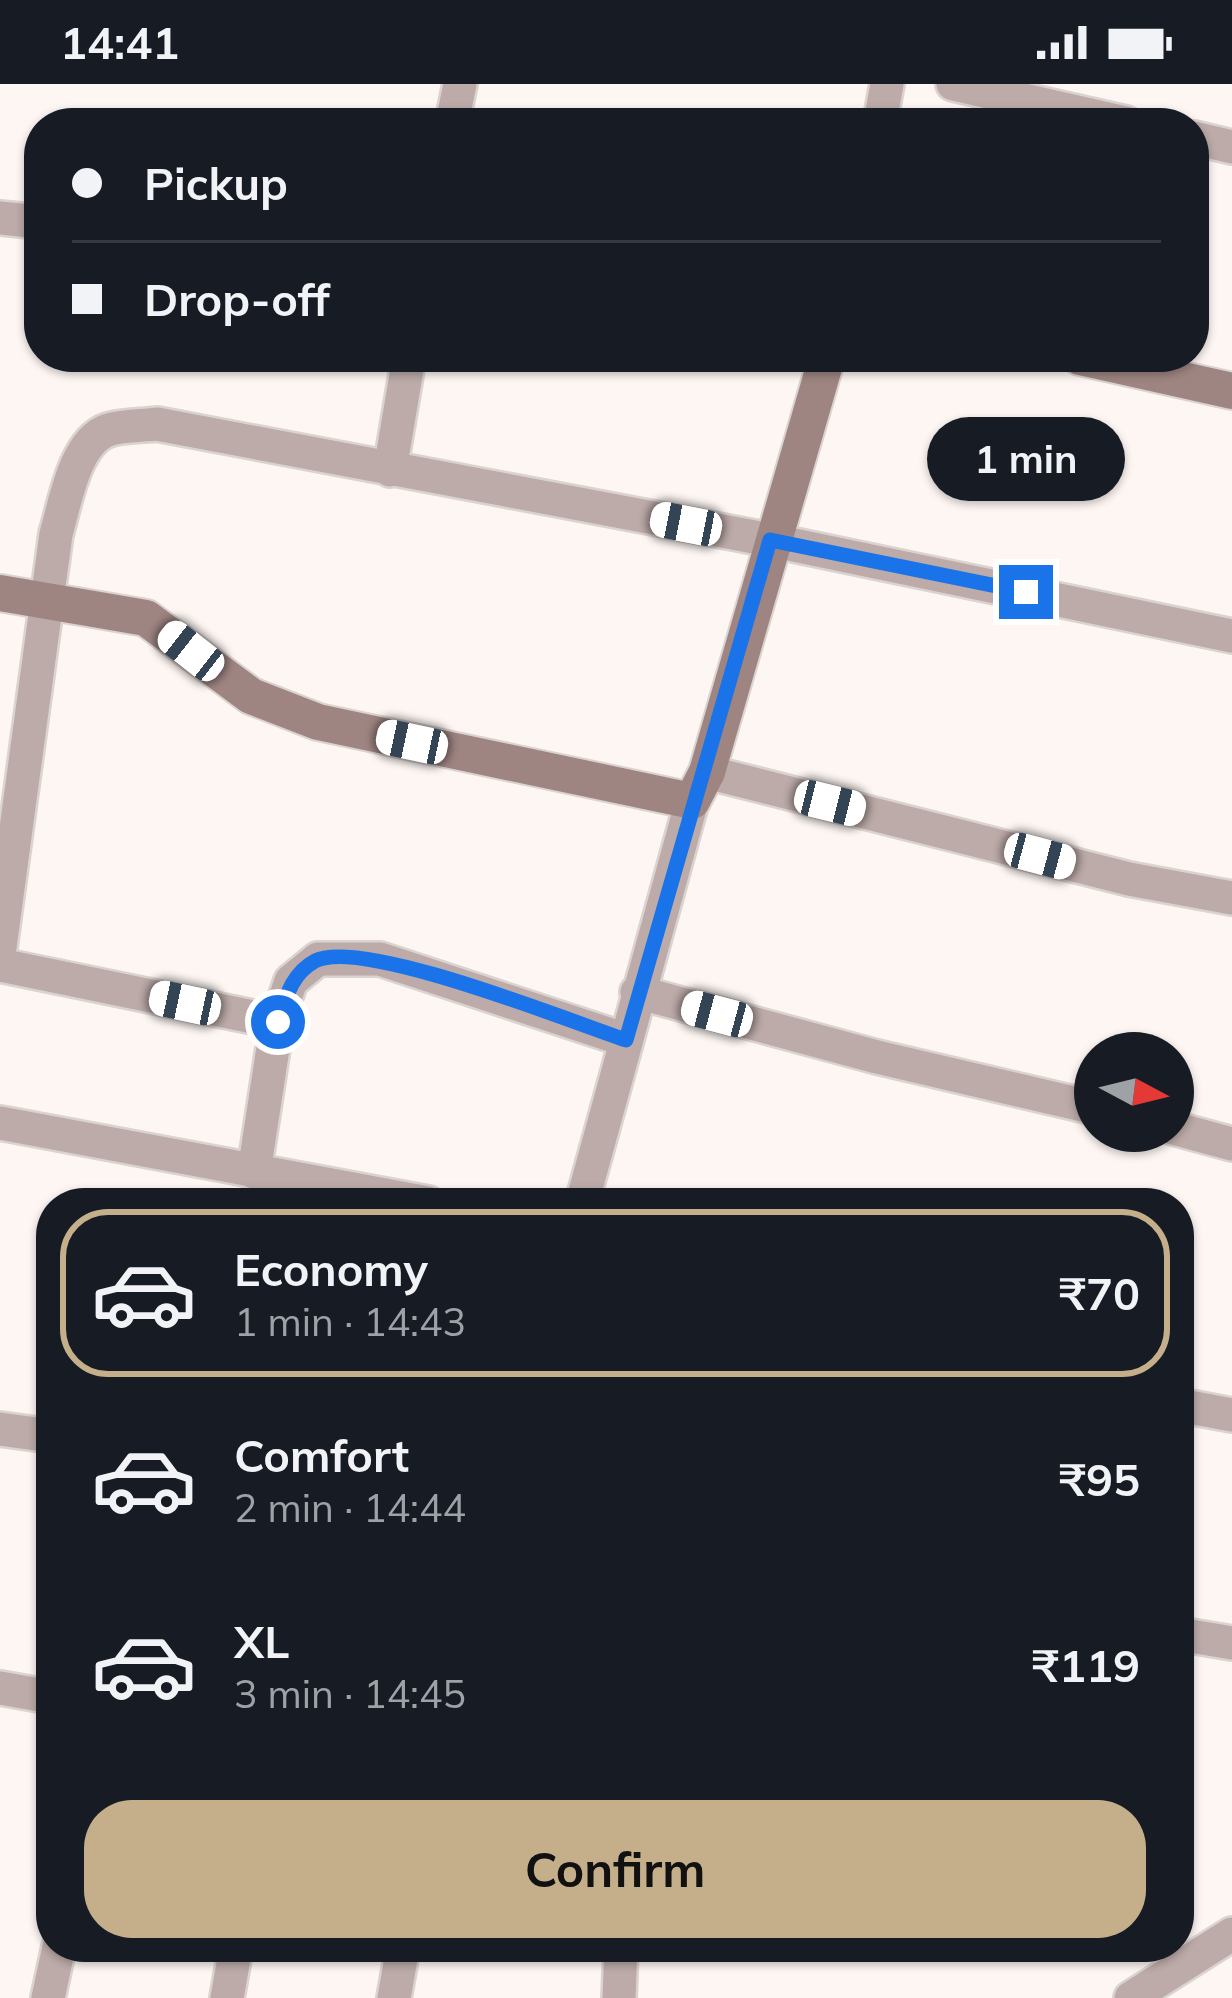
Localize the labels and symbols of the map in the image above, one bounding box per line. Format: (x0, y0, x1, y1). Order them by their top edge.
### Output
callout: 1 min (927, 418, 1125, 502)
car (647, 499, 725, 549)
route end (999, 565, 1053, 619)
car (152, 615, 230, 687)
car (373, 717, 451, 767)
car (791, 777, 869, 829)
car (1001, 829, 1079, 883)
car (146, 978, 224, 1028)
car (678, 987, 756, 1041)
route start (251, 995, 305, 1049)
north arrow (1074, 1032, 1194, 1152)

